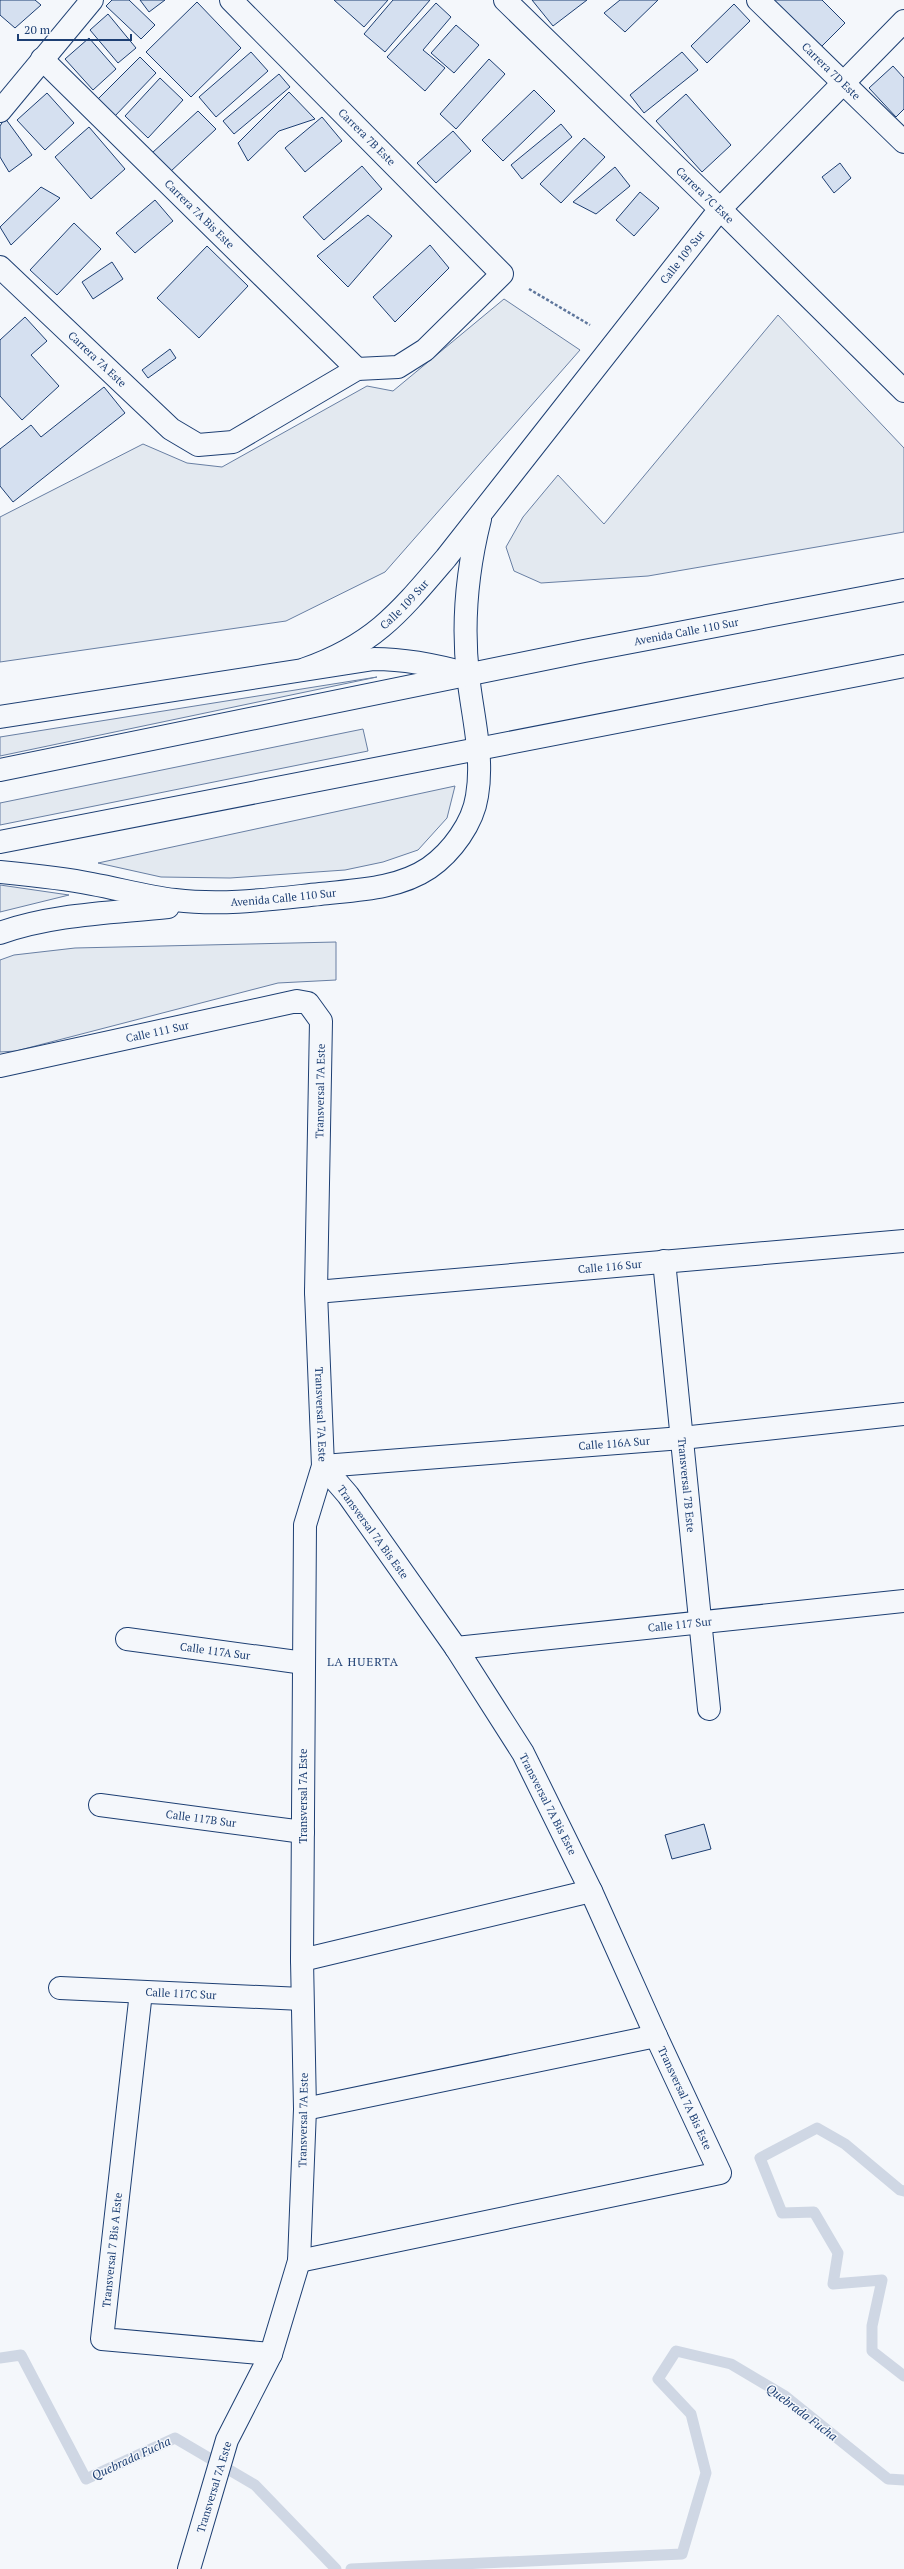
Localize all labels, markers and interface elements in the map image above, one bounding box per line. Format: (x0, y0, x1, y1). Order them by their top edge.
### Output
scale bar (18, 16, 131, 42)
text: 20 m (24, 22, 51, 37)
street label: Carrera 7D Este (799, 39, 864, 103)
street label: Carrera 7B Este (335, 105, 399, 169)
street label: Carrera 7C Este (673, 164, 737, 226)
street label: Carrera 7A Bis Este (162, 177, 238, 252)
street label: Calle 109 Sur (657, 227, 708, 287)
street label: Carrera 7A Este (65, 328, 130, 390)
street label: Calle 109 Sur (377, 576, 432, 632)
street label: Avenida Calle 110 Sur (633, 615, 740, 648)
street label: Avenida Calle 110 Sur (230, 885, 337, 909)
street label: Calle 111 Sur (124, 1018, 191, 1045)
street label: Transversal 7A Este (312, 1043, 328, 1139)
street label: Calle 116 Sur (577, 1257, 643, 1276)
street label: Transversal 7A Este (312, 1367, 330, 1463)
street label: Calle 116A Sur (578, 1433, 651, 1453)
street label: Transversal 7B Este (675, 1437, 698, 1533)
street label: Transversal 7A Bis Este (334, 1482, 412, 1582)
street label: Calle 117 Sur (647, 1614, 713, 1635)
street label: Calle 117A Sur (179, 1639, 252, 1663)
district label: LA HUERTA (327, 1654, 399, 1669)
street label: Transversal 7A Este (296, 1748, 310, 1843)
street label: Transversal 7A Bis Este (516, 1751, 580, 1858)
street label: Calle 117B Sur (165, 1807, 238, 1830)
street label: Calle 117C Sur (145, 1985, 217, 2002)
street label: Transversal 7A Bis Este (655, 2044, 715, 2152)
street label: Transversal 7A Este (295, 2072, 311, 2168)
street label: Transversal 7 Bis A Este (99, 2191, 125, 2308)
water label: Quebrada Fucha (763, 2380, 841, 2444)
water label: Quebrada Fucha (89, 2433, 173, 2483)
street label: Transversal 7A Este (193, 2439, 235, 2534)

